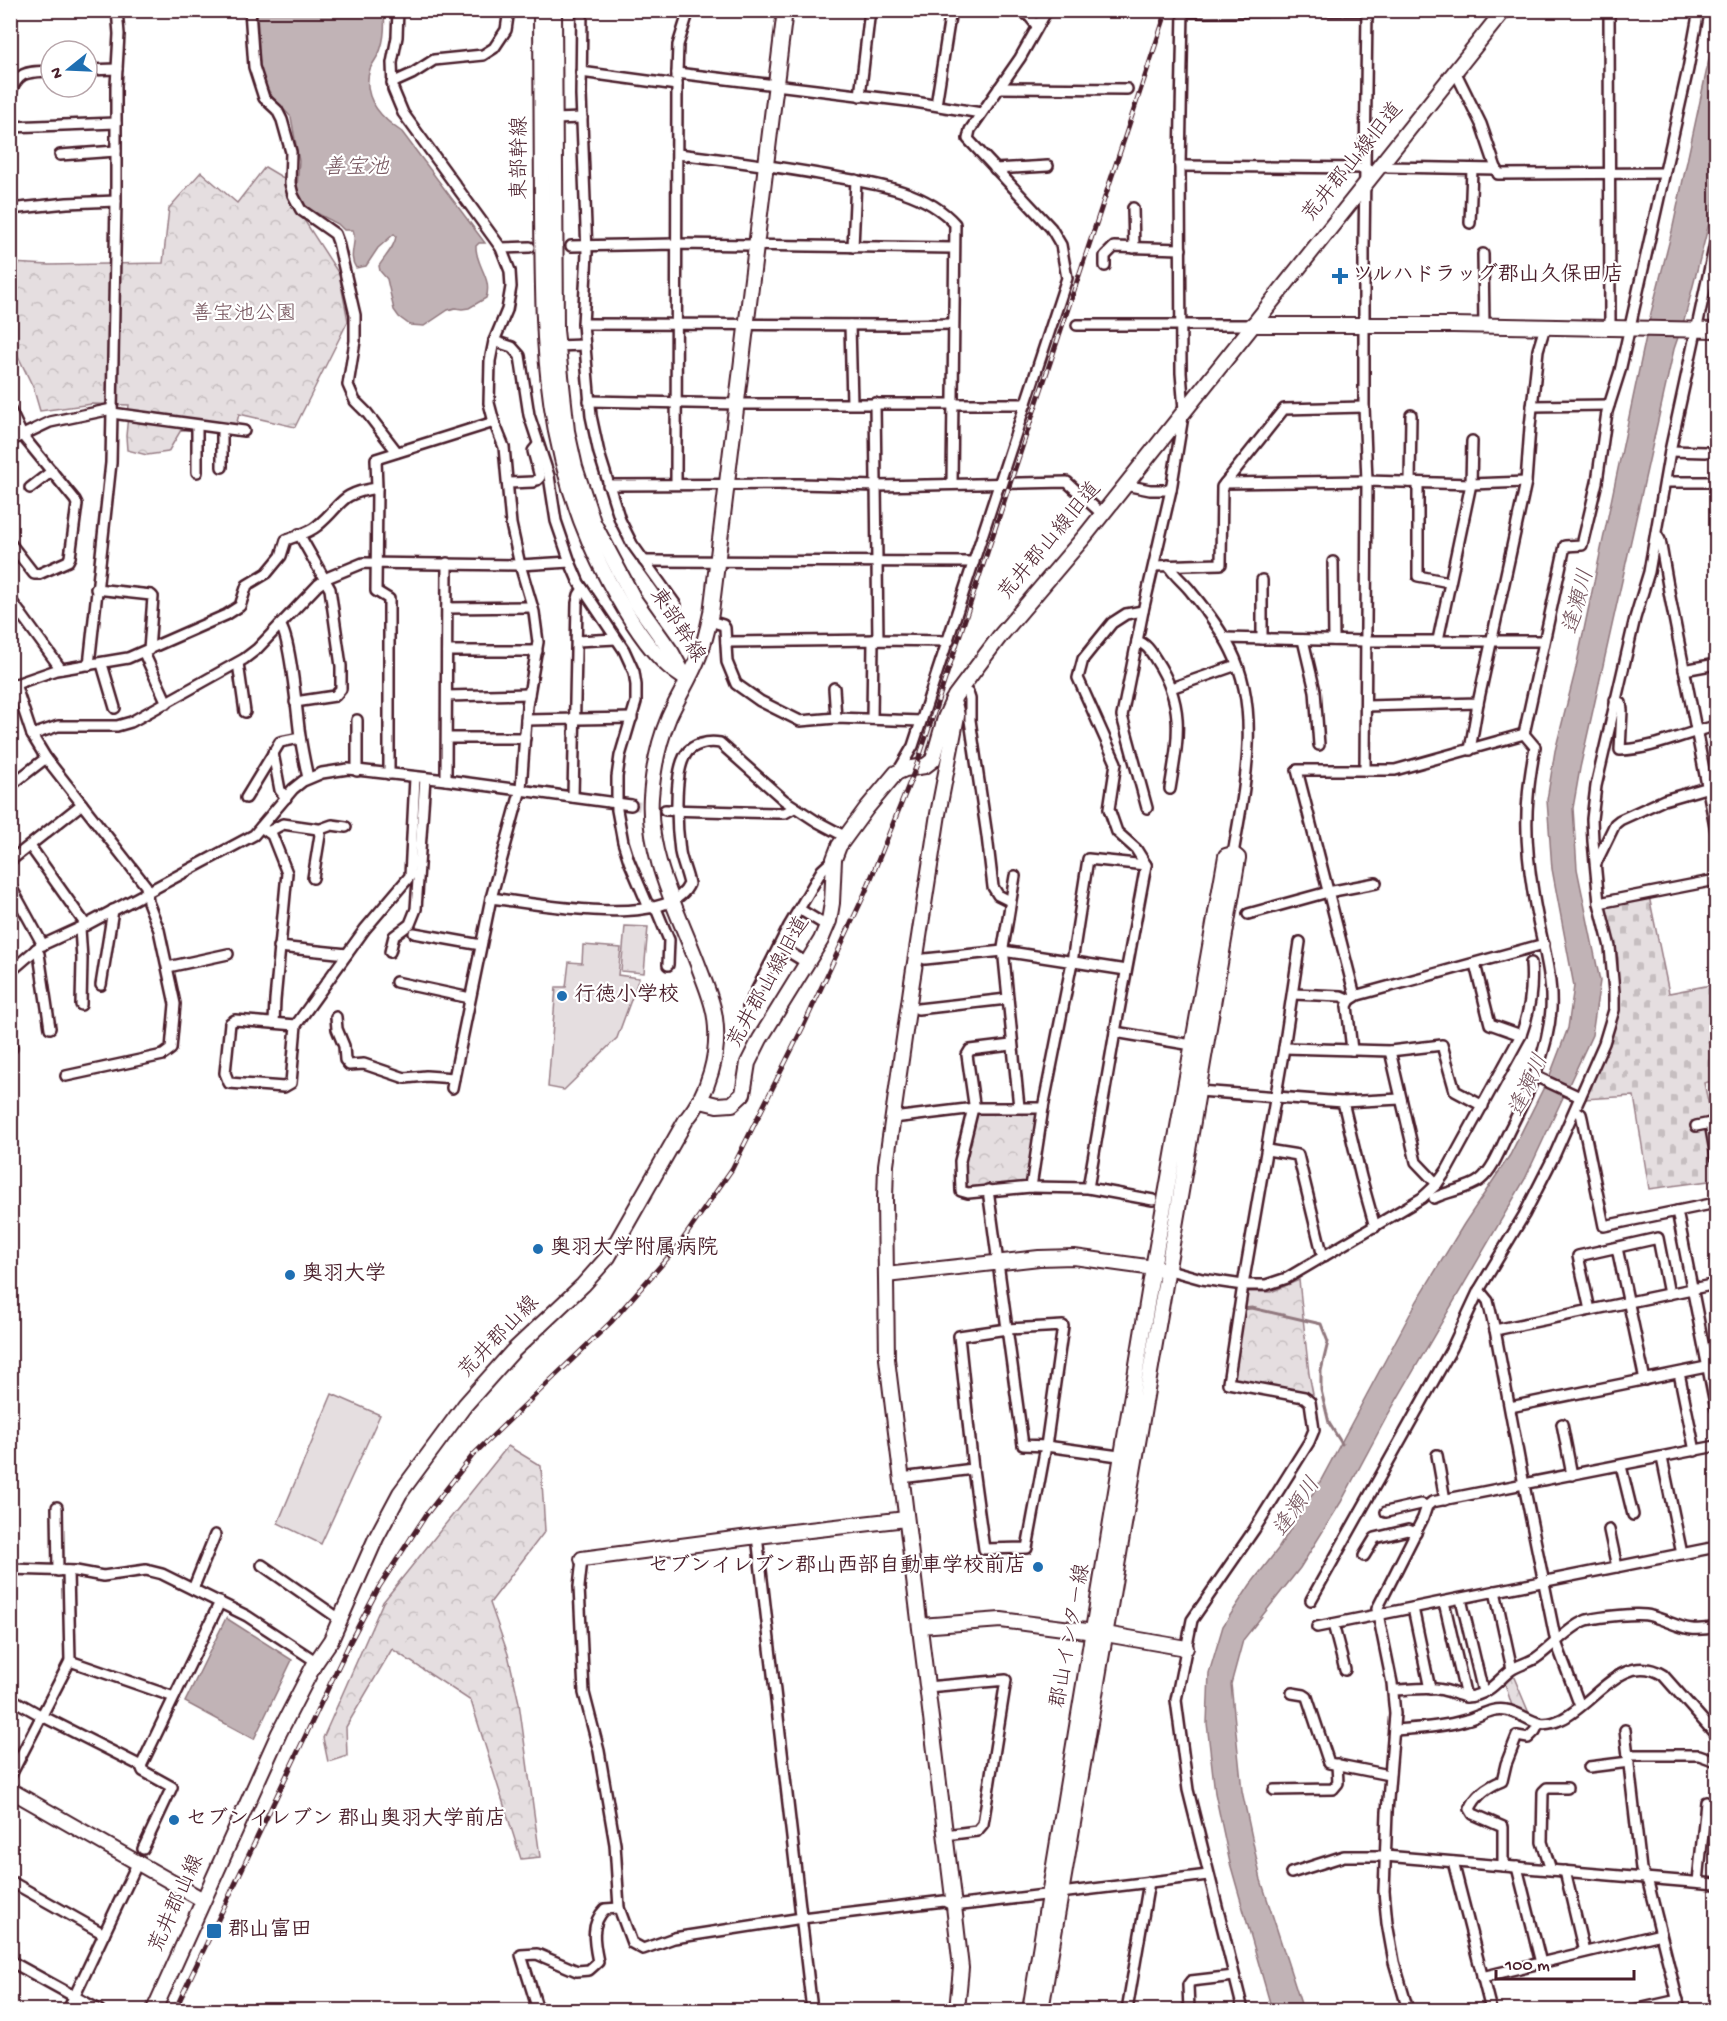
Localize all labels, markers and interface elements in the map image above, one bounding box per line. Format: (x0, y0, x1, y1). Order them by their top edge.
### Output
north arrow (39, 39, 99, 99)
text: N (47, 64, 69, 80)
street label: 荒井郡山線旧道 (1296, 97, 1410, 228)
street label: 東部幹線 (507, 116, 534, 200)
water label: 善宝池 (323, 155, 390, 182)
place label: ツルハドラッグ郡山久保田店 (1352, 262, 1624, 289)
marker: ツルハドラッグ郡山久保田店 (1333, 269, 1347, 283)
park label: 善宝池公園 (192, 302, 297, 328)
street label: 荒井郡山線旧道 (993, 476, 1108, 606)
water label: 逢瀬川 (1558, 566, 1601, 637)
street label: 東部幹線 (643, 583, 711, 668)
street label: 荒井郡山線旧道 (722, 912, 817, 1053)
place label: 行徳小学校 (574, 983, 679, 1009)
marker: 行徳小学校 (555, 989, 569, 1003)
water label: 逢瀬川 (1504, 1050, 1555, 1121)
place label: 奥羽大学附属病院 (550, 1235, 718, 1262)
marker: 奥羽大学附属病院 (531, 1242, 545, 1256)
place label: 奥羽大学 (302, 1261, 386, 1288)
marker: 奥羽大学 (283, 1268, 297, 1282)
street label: 荒井郡山線 (453, 1290, 545, 1384)
water label: 逢瀬川 (1268, 1473, 1327, 1543)
place label: セブンイレブン郡山西部自動車学校前店 (648, 1553, 1026, 1580)
marker: セブンイレブン郡山西部自動車学校前店 (1031, 1560, 1045, 1574)
street label: 郡山インター線 (1046, 1562, 1097, 1710)
place label: セブンイレブン 郡山奥羽大学前店 (186, 1806, 506, 1833)
marker: セブンイレブン 郡山奥羽大学前店 (167, 1813, 181, 1827)
street label: 荒井郡山線 (143, 1850, 211, 1957)
place label: 郡山富田 (228, 1917, 312, 1944)
marker: 郡山富田 (205, 1922, 223, 1940)
scale bar (1496, 1943, 1634, 1981)
text: 100 m (1504, 1956, 1550, 1977)

